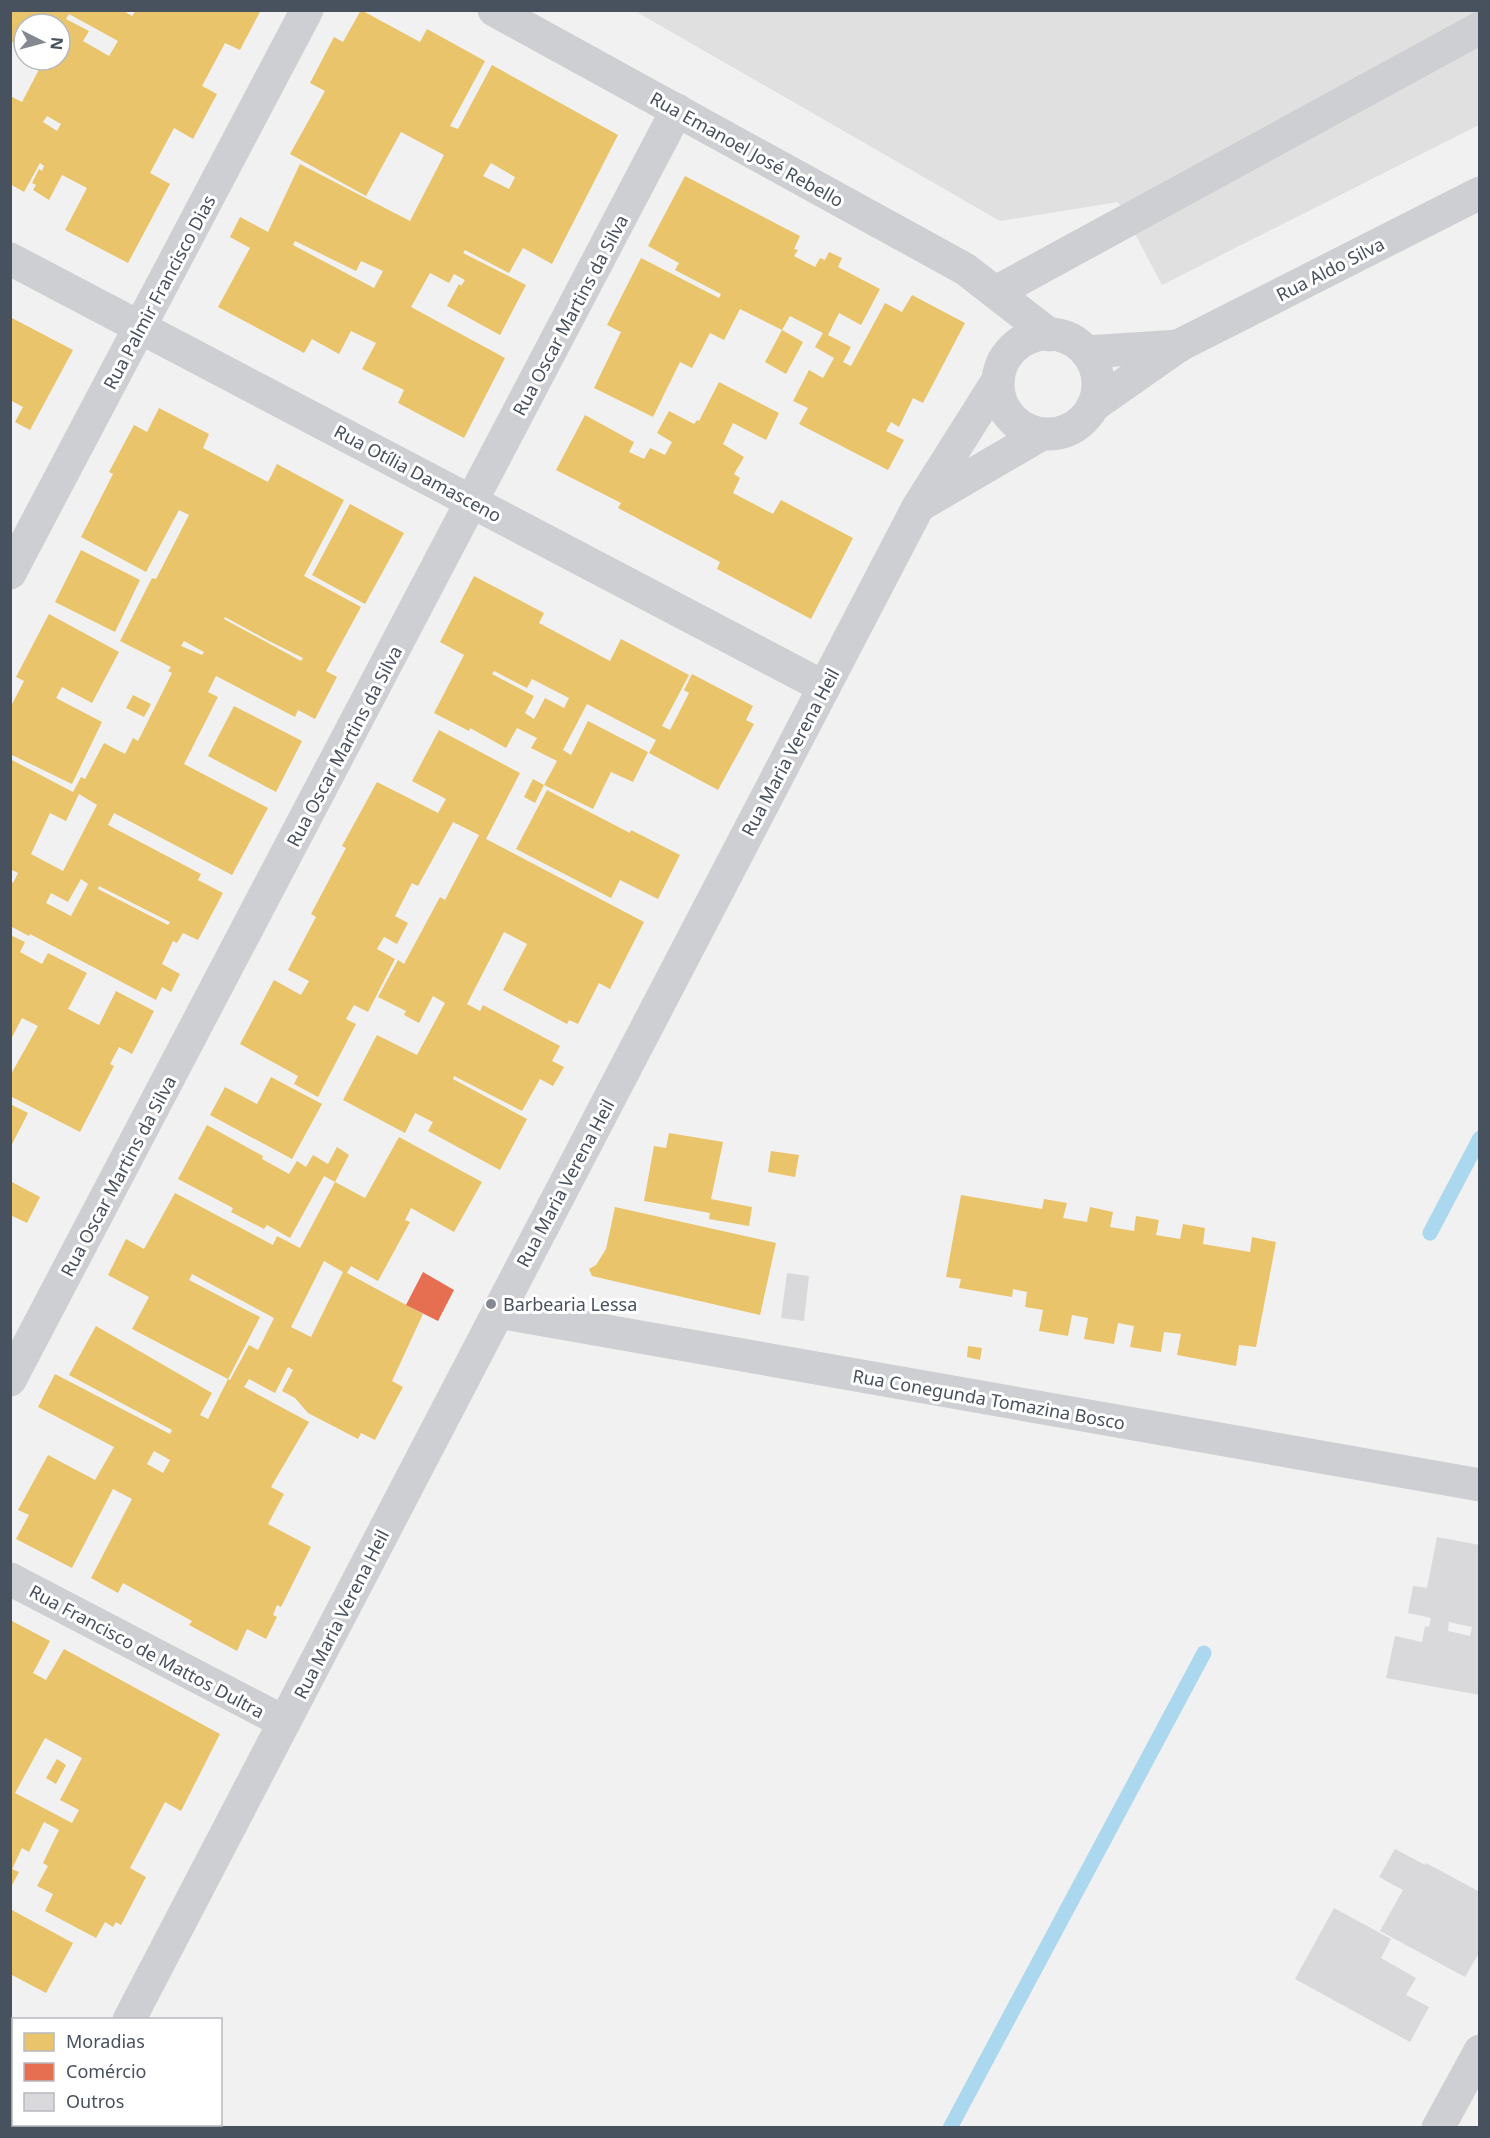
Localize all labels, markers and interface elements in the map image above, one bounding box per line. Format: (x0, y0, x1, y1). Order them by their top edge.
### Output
north arrow (12, 12, 72, 72)
text: N (45, 36, 69, 51)
street label: Rua Emanoel José Rebello (646, 86, 848, 212)
street label: Rua Palmir Francisco Dias (98, 191, 220, 393)
street label: Rua Oscar Martins da Silva (507, 210, 633, 420)
street label: Rua Aldo Silva (1272, 231, 1388, 307)
street label: Rua Otília Damasceno (330, 419, 506, 527)
street label: Rua Oscar Martins da Silva (281, 641, 407, 851)
street label: Rua Maria Verena Heil (736, 664, 844, 840)
street label: Rua Oscar Martins da Silva (55, 1071, 181, 1281)
street label: Rua Maria Verena Heil (511, 1095, 619, 1271)
place label: Barbearia Lessa (503, 1292, 637, 1316)
marker: Barbearia Lessa (484, 1297, 498, 1311)
street label: Rua Conegunda Tomazina Bosco (851, 1363, 1127, 1435)
street label: Rua Maria Verena Heil (288, 1525, 394, 1703)
street label: Rua Francisco de Mattos Dultra (25, 1579, 269, 1723)
legend (12, 2018, 222, 2126)
text: Moradias (66, 2029, 145, 2053)
text: Comércio (66, 2059, 147, 2083)
text: Outros (66, 2089, 124, 2113)

